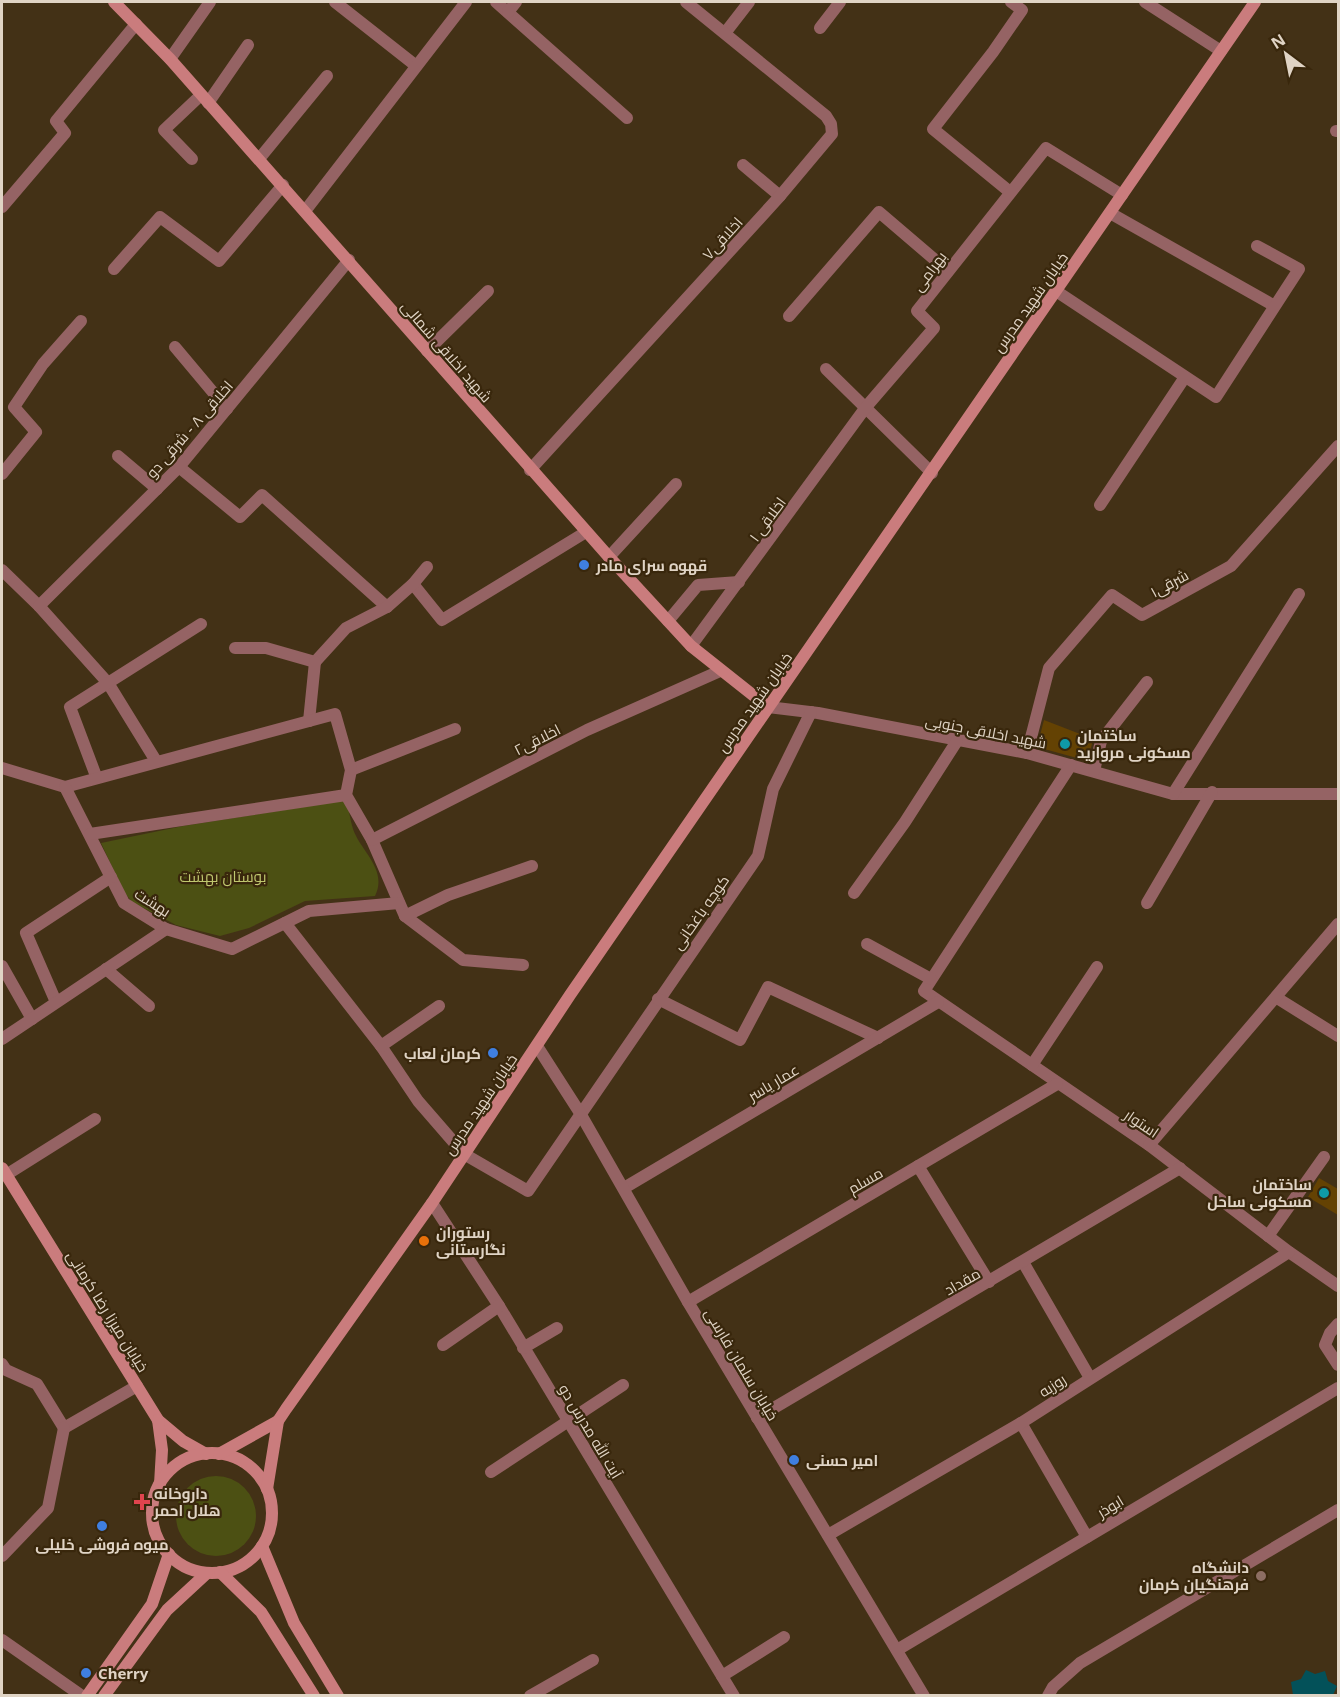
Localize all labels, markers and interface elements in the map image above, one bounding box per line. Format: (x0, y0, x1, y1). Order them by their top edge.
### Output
north arrow (1256, 24, 1316, 84)
text: N (1267, 29, 1289, 54)
street label: اخلاقی۷ (697, 212, 747, 264)
street label: بهرامی (907, 247, 951, 296)
street label: خیابان شهید مدرس (988, 248, 1073, 357)
street label: شهید اخلاقی شمالی (396, 296, 497, 407)
street label: اخلاقی ۸ - شرقی دو (141, 376, 238, 483)
street label: اخلاقی ۱ (744, 493, 791, 546)
place label: قهوه سرای مادر (595, 555, 707, 575)
marker: قهوه سرای مادر (577, 558, 591, 572)
street label: شرقی۱ (1146, 564, 1192, 602)
street label: خیابان شهید مدرس (712, 648, 797, 757)
street label: شهید اخلاقی جنوبی (924, 709, 1048, 754)
street label: اخلاقی۲ (510, 719, 564, 760)
place label: ساختمان مسکونی مروارید (1077, 725, 1191, 762)
marker: ساختمان مسکونی مروارید (1058, 737, 1072, 751)
park label: بوستان بهشت (180, 866, 266, 887)
street label: کوچه باغخانی (667, 871, 734, 954)
street label: بهشت (131, 883, 175, 922)
place label: کرمان لعاب (404, 1043, 481, 1063)
marker: کرمان لعاب (486, 1046, 500, 1060)
street label: خیابان شهید مدرس (439, 1050, 522, 1159)
street label: عمار یاسر (743, 1059, 802, 1106)
street label: استوار (1120, 1104, 1163, 1142)
street label: مسلم (844, 1162, 887, 1199)
place label: ساختمان مسکونی ساحل (1207, 1174, 1312, 1211)
marker: ساختمان مسکونی ساحل (1317, 1186, 1331, 1200)
place label: رستوران نگارستانی (436, 1222, 506, 1259)
marker: رستوران نگارستانی (417, 1234, 431, 1248)
street label: خیابان میرزا رضا کرمانی (62, 1246, 153, 1376)
street label: مقداد (940, 1263, 984, 1299)
street label: خیابان سلمان فارسی (700, 1304, 784, 1425)
street label: روزبه (1034, 1369, 1070, 1401)
street label: آیت الله مدرس دو (554, 1380, 627, 1483)
place label: امیر حسنی (806, 1450, 878, 1470)
marker: امیر حسنی (787, 1453, 801, 1467)
place label: داروخانه هلال احمر (153, 1483, 221, 1520)
street label: ابوذر (1092, 1490, 1127, 1522)
marker: داروخانه هلال احمر (135, 1495, 149, 1509)
marker: میوه فروشی خلیلی (95, 1519, 109, 1533)
place label: میوه فروشی خلیلی (35, 1534, 169, 1554)
place label: دانشگاه فرهنگیان کرمان (1139, 1557, 1249, 1594)
marker: دانشگاه فرهنگیان کرمان (1254, 1569, 1268, 1583)
place label: Cherry (98, 1663, 149, 1683)
marker: Cherry (79, 1666, 93, 1680)

